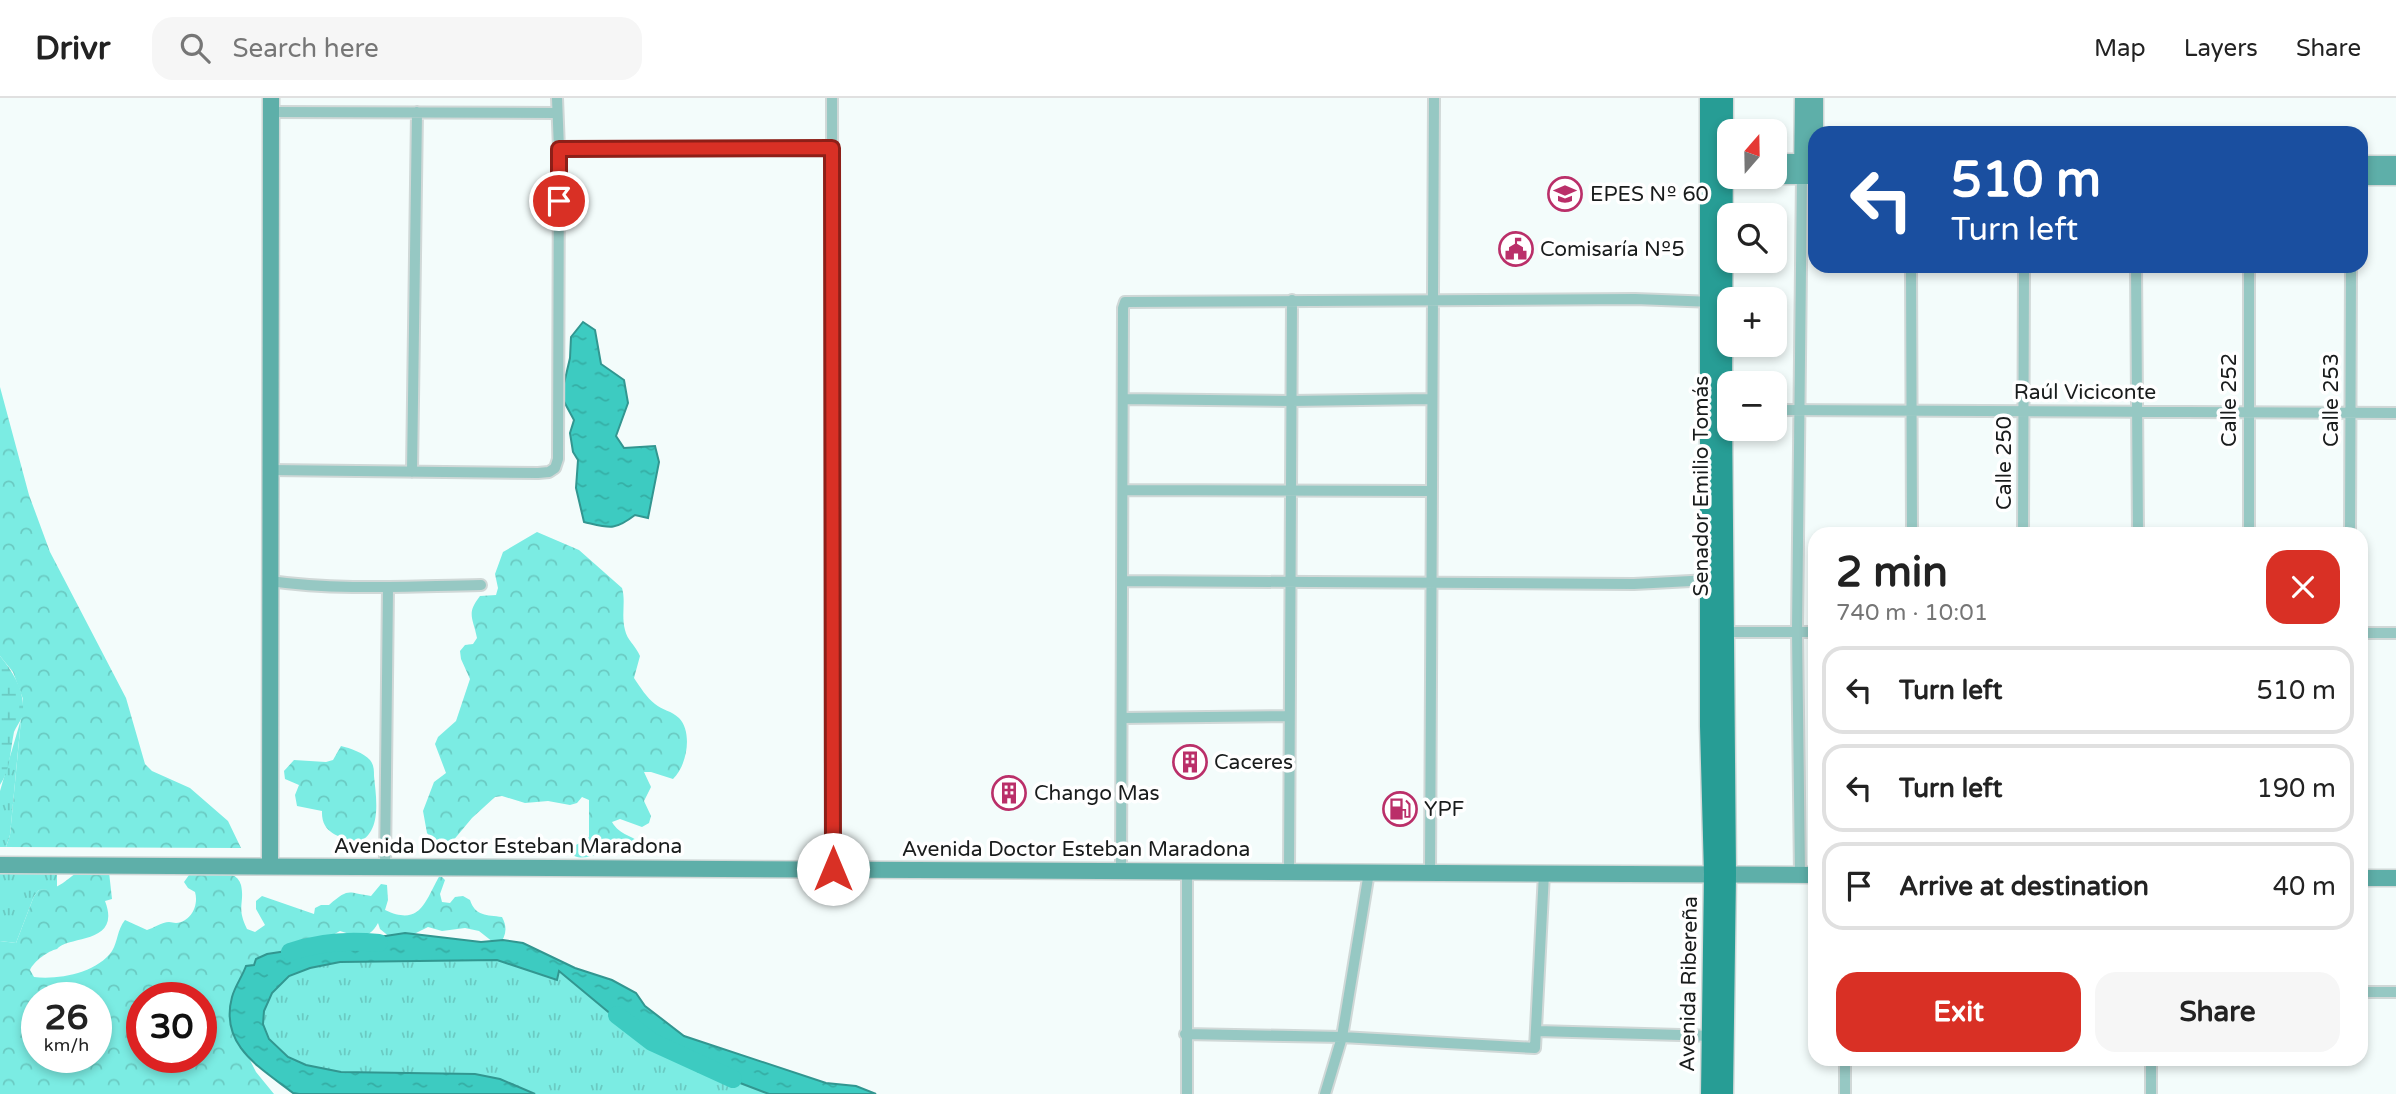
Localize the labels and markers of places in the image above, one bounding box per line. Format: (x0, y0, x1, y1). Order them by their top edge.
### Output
pin (529, 171, 589, 231)
school or university icon: EPES Nº 60 (1546, 175, 1584, 213)
place label: EPES Nº 60 (1590, 182, 1709, 207)
public building icon: Comisaría Nº5 (1497, 230, 1535, 268)
place label: Comisaría Nº5 (1540, 237, 1685, 262)
building icon: Caceres (1171, 743, 1209, 781)
place label: Caceres (1214, 750, 1293, 775)
building icon: Chango Mas (990, 774, 1028, 812)
place label: Chango Mas (1034, 781, 1160, 806)
fuel station icon: YPF (1381, 790, 1419, 828)
place label: YPF (1424, 797, 1465, 822)

